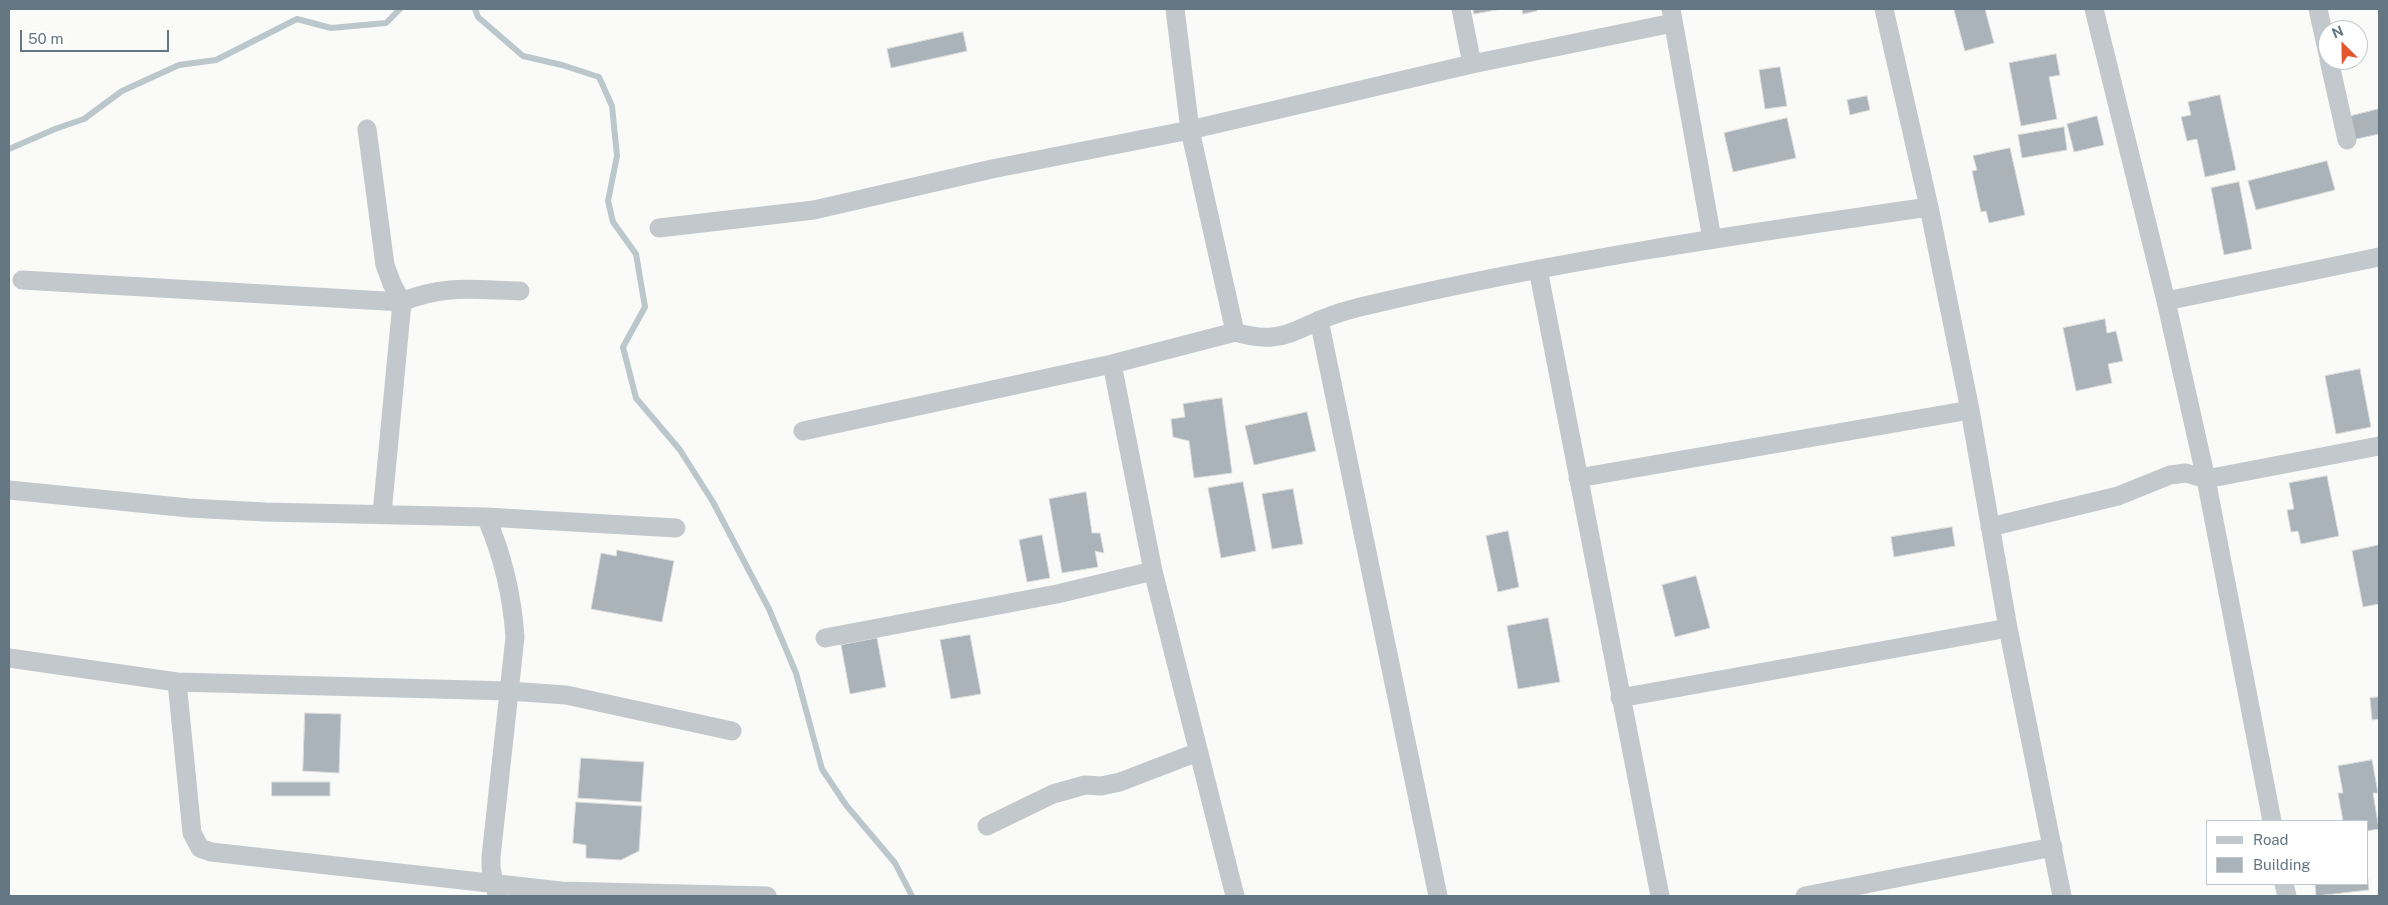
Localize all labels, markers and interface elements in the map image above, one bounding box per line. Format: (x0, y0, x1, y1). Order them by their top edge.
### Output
scale bar (22, 20, 171, 52)
north arrow (2318, 20, 2368, 70)
text: N (2329, 23, 2346, 42)
text: 50 m (28, 30, 63, 47)
legend (2206, 820, 2368, 885)
text: Road (2253, 831, 2289, 848)
text: Building (2253, 856, 2311, 873)

